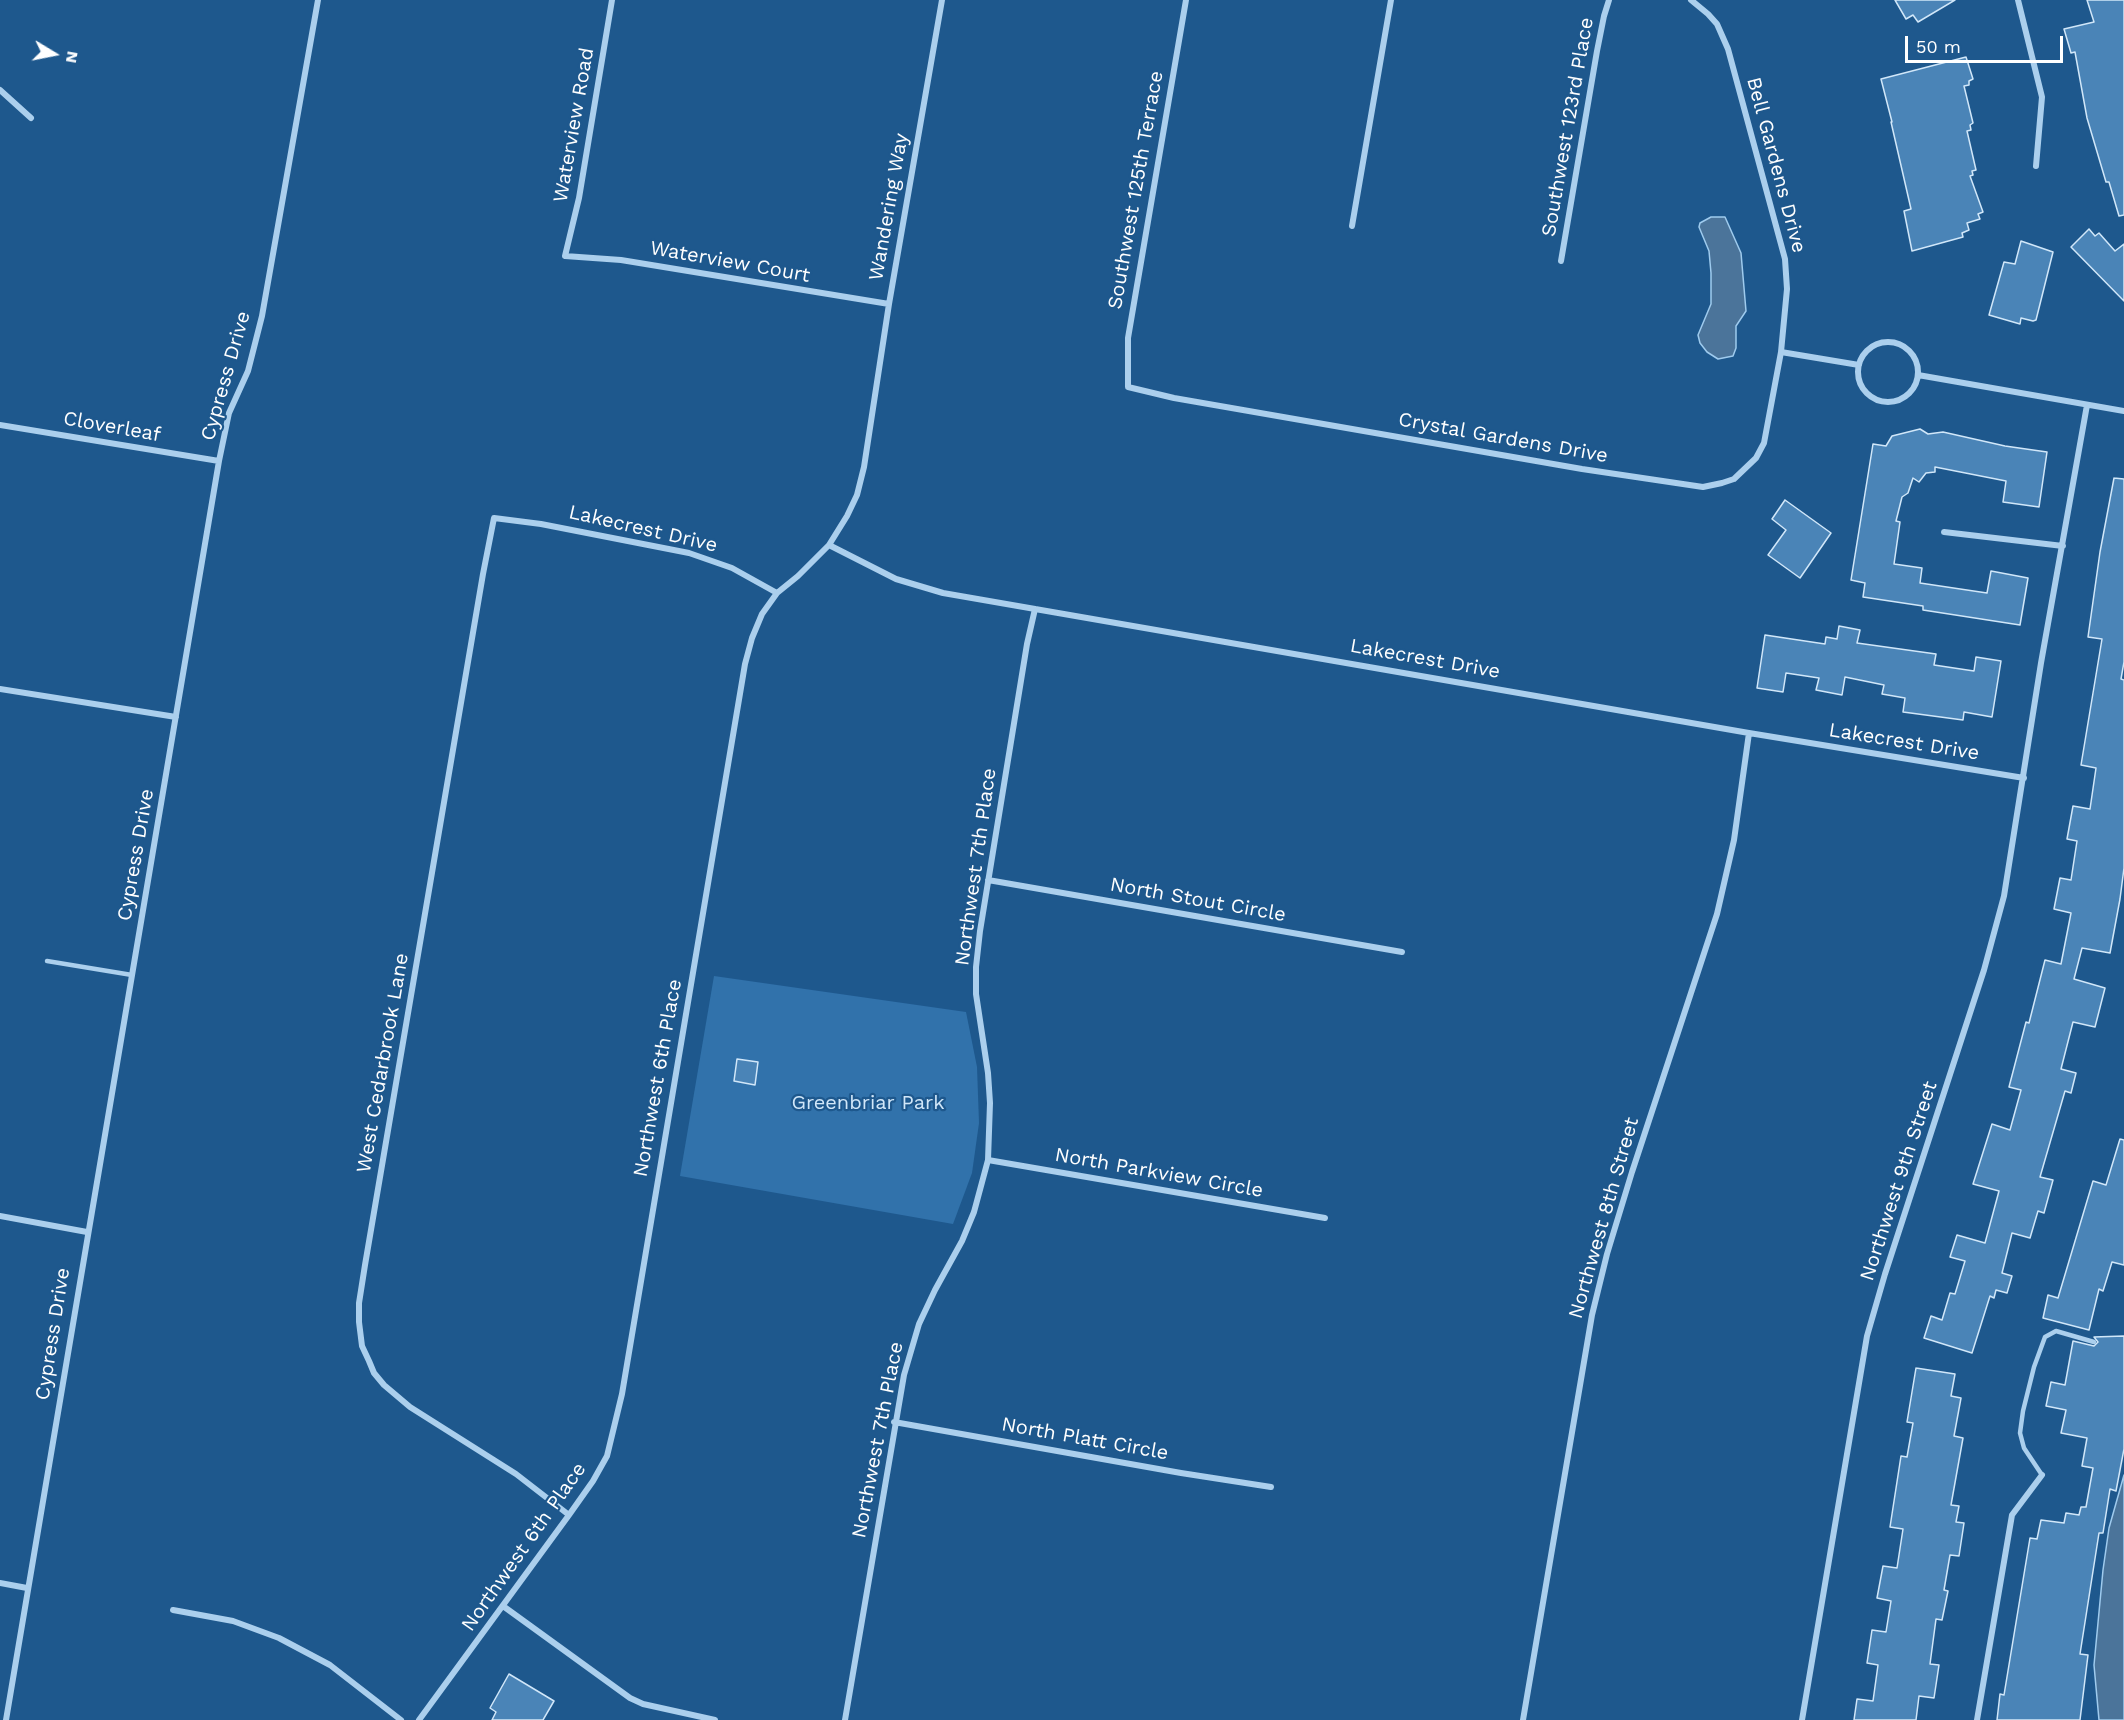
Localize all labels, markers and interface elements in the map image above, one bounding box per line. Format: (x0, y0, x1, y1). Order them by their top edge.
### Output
street label: Southwest 123rd Place (1537, 16, 1599, 238)
north arrow (24, 24, 84, 84)
scale bar (1908, 24, 2066, 62)
text: 50 m (1916, 36, 1961, 57)
street label: Waterview Road (549, 46, 599, 204)
text: N (62, 50, 83, 65)
street label: Southwest 125th Terrace (1103, 69, 1169, 311)
street label: Bell Gardens Drive (1741, 75, 1811, 255)
street label: Wandering Way (864, 132, 914, 282)
street label: Waterview Court (648, 236, 812, 288)
street label: Cypress Drive (196, 308, 256, 444)
street label: Cloverleaf (61, 407, 163, 447)
street label: Crystal Gardens Drive (1396, 408, 1610, 468)
street label: Lakecrest Drive (566, 500, 720, 558)
street label: Lakecrest Drive (1348, 634, 1502, 684)
street label: Lakecrest Drive (1827, 718, 1981, 766)
street label: Northwest 7th Place (950, 767, 1002, 967)
street label: Cypress Drive (113, 787, 159, 923)
street label: North Stout Circle (1108, 873, 1288, 927)
street label: West Cedarbrook Lane (352, 951, 414, 1175)
street label: Northwest 6th Place (629, 977, 687, 1179)
street label: Northwest 9th Street (1855, 1078, 1943, 1284)
park label: Greenbriar Park (791, 1091, 945, 1115)
street label: Northwest 8th Street (1564, 1115, 1644, 1321)
street label: North Parkview Circle (1053, 1143, 1265, 1203)
street label: Cypress Drive (31, 1266, 75, 1402)
street label: Northwest 7th Place (847, 1340, 909, 1540)
street label: North Platt Circle (1000, 1413, 1170, 1465)
street label: Northwest 6th Place (457, 1458, 591, 1636)

